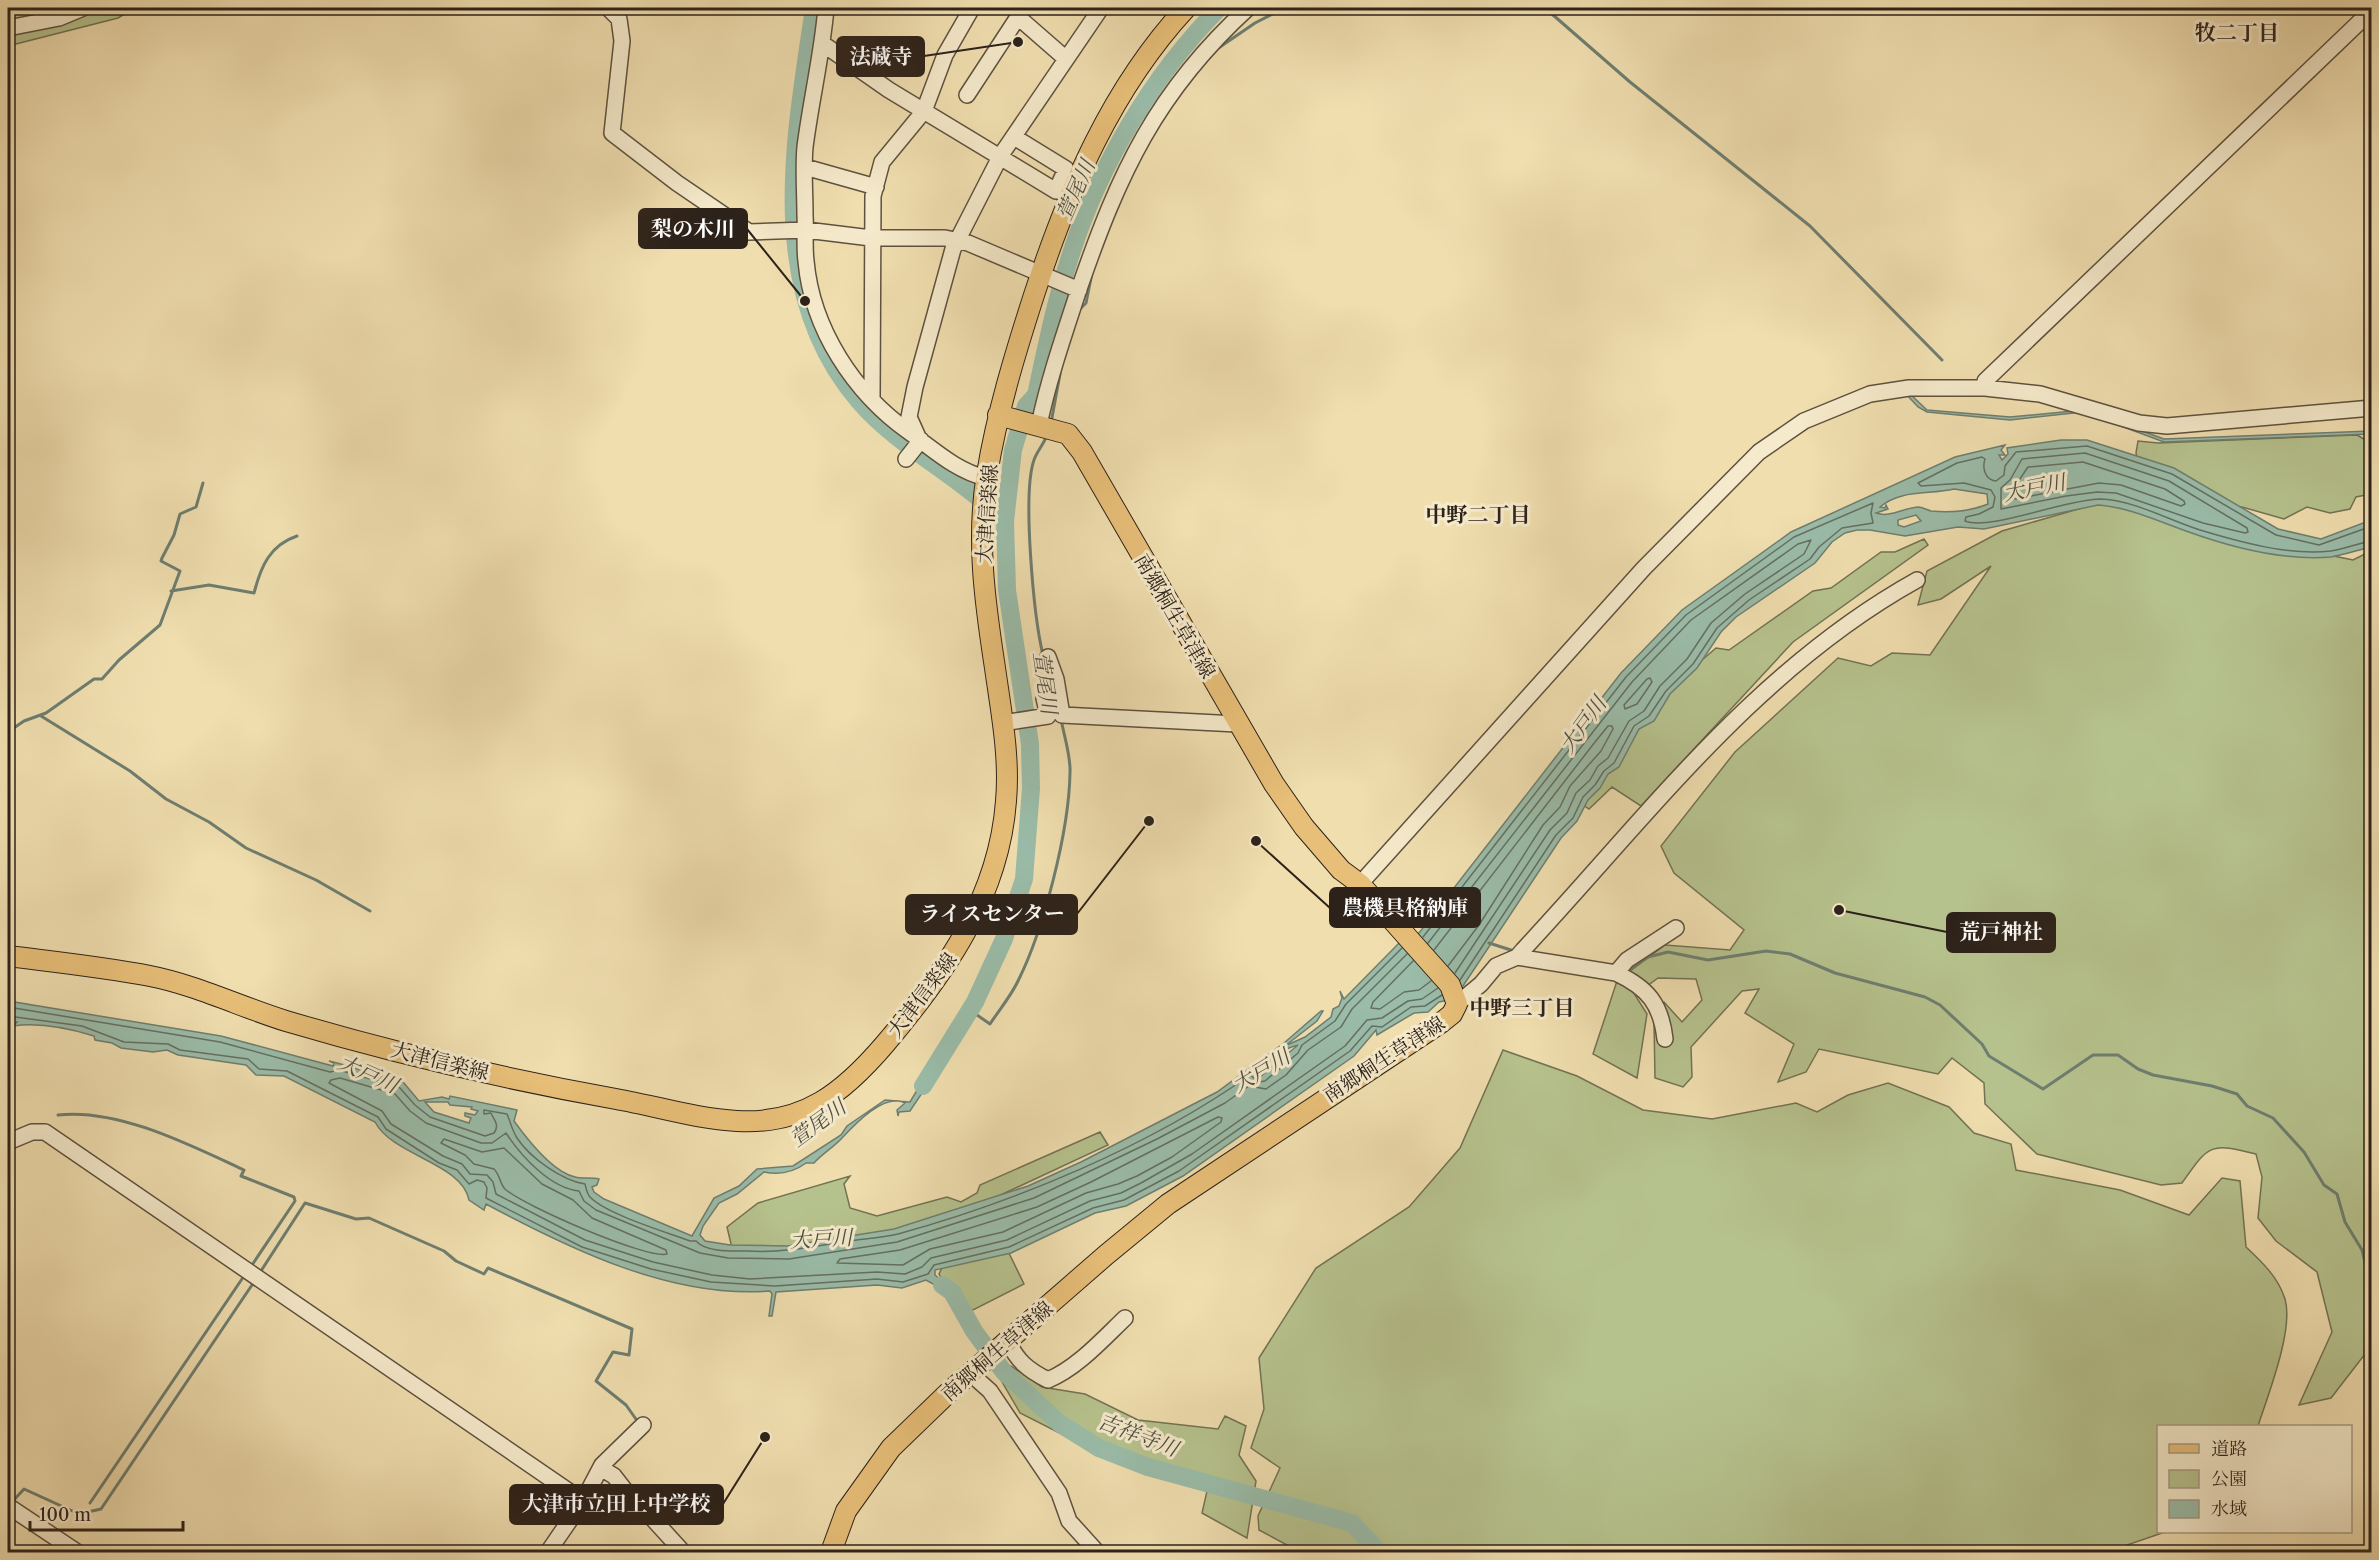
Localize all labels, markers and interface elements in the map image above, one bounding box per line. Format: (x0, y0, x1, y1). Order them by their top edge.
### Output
district label: 牧二丁目 (2195, 20, 2279, 45)
callout: 法蔵寺 (837, 37, 924, 76)
text: 法蔵寺 (850, 44, 913, 69)
water label: 萱尾川 (1051, 154, 1101, 224)
callout: 梨の木川 (639, 209, 747, 248)
text: 梨の木川 (651, 216, 735, 241)
street label: 大津信楽線 (972, 463, 1002, 565)
water label: 大戸川 (2001, 469, 2069, 506)
district label: 中野二丁目 (1426, 502, 1531, 527)
street label: 南郷桐生草津線 (1130, 549, 1220, 683)
water label: 萱尾川 (1029, 650, 1063, 718)
water label: 大戸川 (1554, 690, 1612, 758)
callout: 農機具格納庫 (1330, 888, 1480, 927)
callout: ライスセンター (906, 895, 1077, 934)
text: 農機具格納庫 (1342, 895, 1468, 920)
text: ライスセンター (919, 901, 1065, 926)
callout: 荒戸神社 (1947, 913, 2055, 952)
text: 荒戸神社 (1959, 919, 2043, 944)
street label: 大津信楽線 (882, 948, 962, 1042)
district label: 中野三丁目 (1470, 995, 1575, 1020)
street label: 南郷桐生草津線 (1319, 1011, 1449, 1107)
street label: 大津信楽線 (389, 1037, 491, 1085)
water label: 大戸川 (1227, 1043, 1296, 1098)
water label: 大戸川 (334, 1049, 404, 1099)
water label: 萱尾川 (785, 1093, 852, 1151)
water label: 大戸川 (789, 1224, 855, 1253)
street label: 南郷桐生草津線 (936, 1296, 1058, 1406)
water label: 吉祥寺川 (1094, 1408, 1184, 1462)
legend (2157, 1425, 2352, 1533)
text: 道路 (2211, 1438, 2247, 1460)
text: 公園 (2211, 1468, 2247, 1490)
callout: 大津市立田上中学校 (510, 1485, 723, 1524)
text: 大津市立田上中学校 (522, 1491, 711, 1516)
scale bar (30, 1494, 183, 1532)
text: 水域 (2211, 1498, 2247, 1520)
text: 100 m (39, 1504, 91, 1526)

